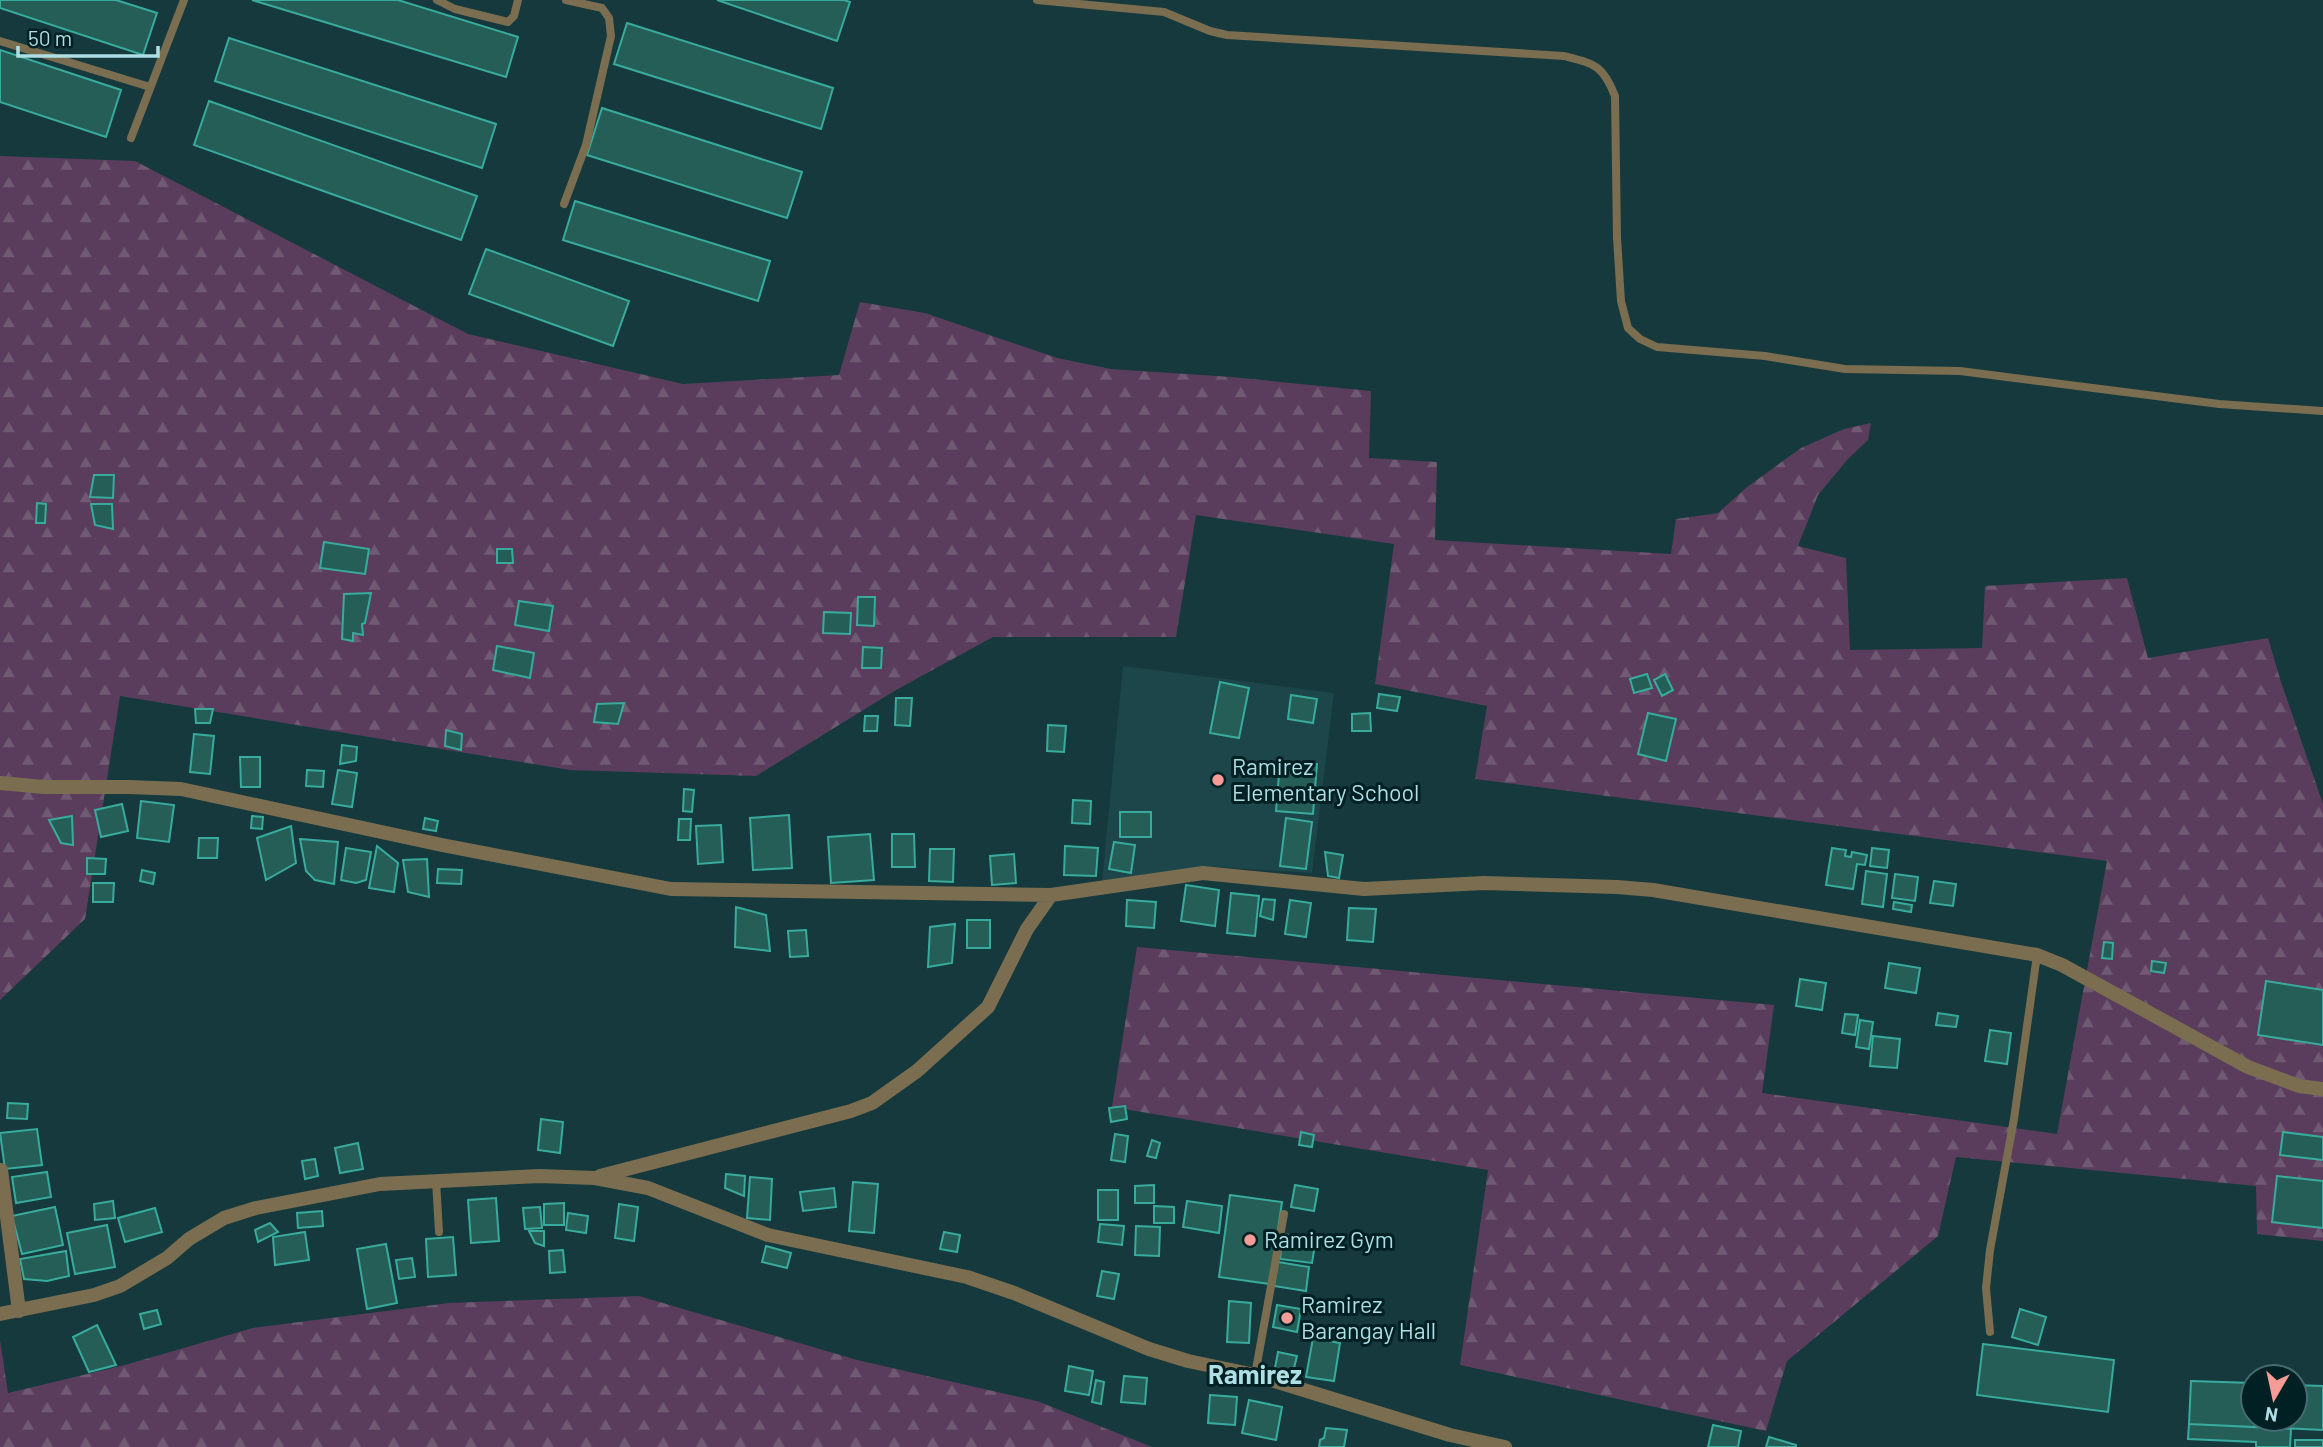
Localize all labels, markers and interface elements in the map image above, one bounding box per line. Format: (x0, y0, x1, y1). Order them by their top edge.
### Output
scale bar (18, 14, 158, 58)
text: 50 m (28, 25, 72, 50)
place label: Ramirez Elementary School (1232, 752, 1419, 806)
marker: Ramirez Elementary School (1210, 772, 1226, 788)
place label: Ramirez Gym (1264, 1225, 1394, 1253)
marker: Ramirez Gym (1242, 1232, 1258, 1248)
place label: Ramirez Barangay Hall (1301, 1290, 1436, 1344)
marker: Ramirez Barangay Hall (1279, 1310, 1295, 1326)
district label: Ramirez (1208, 1358, 1302, 1389)
north arrow (2239, 1363, 2309, 1433)
text: N (2263, 1403, 2279, 1428)

